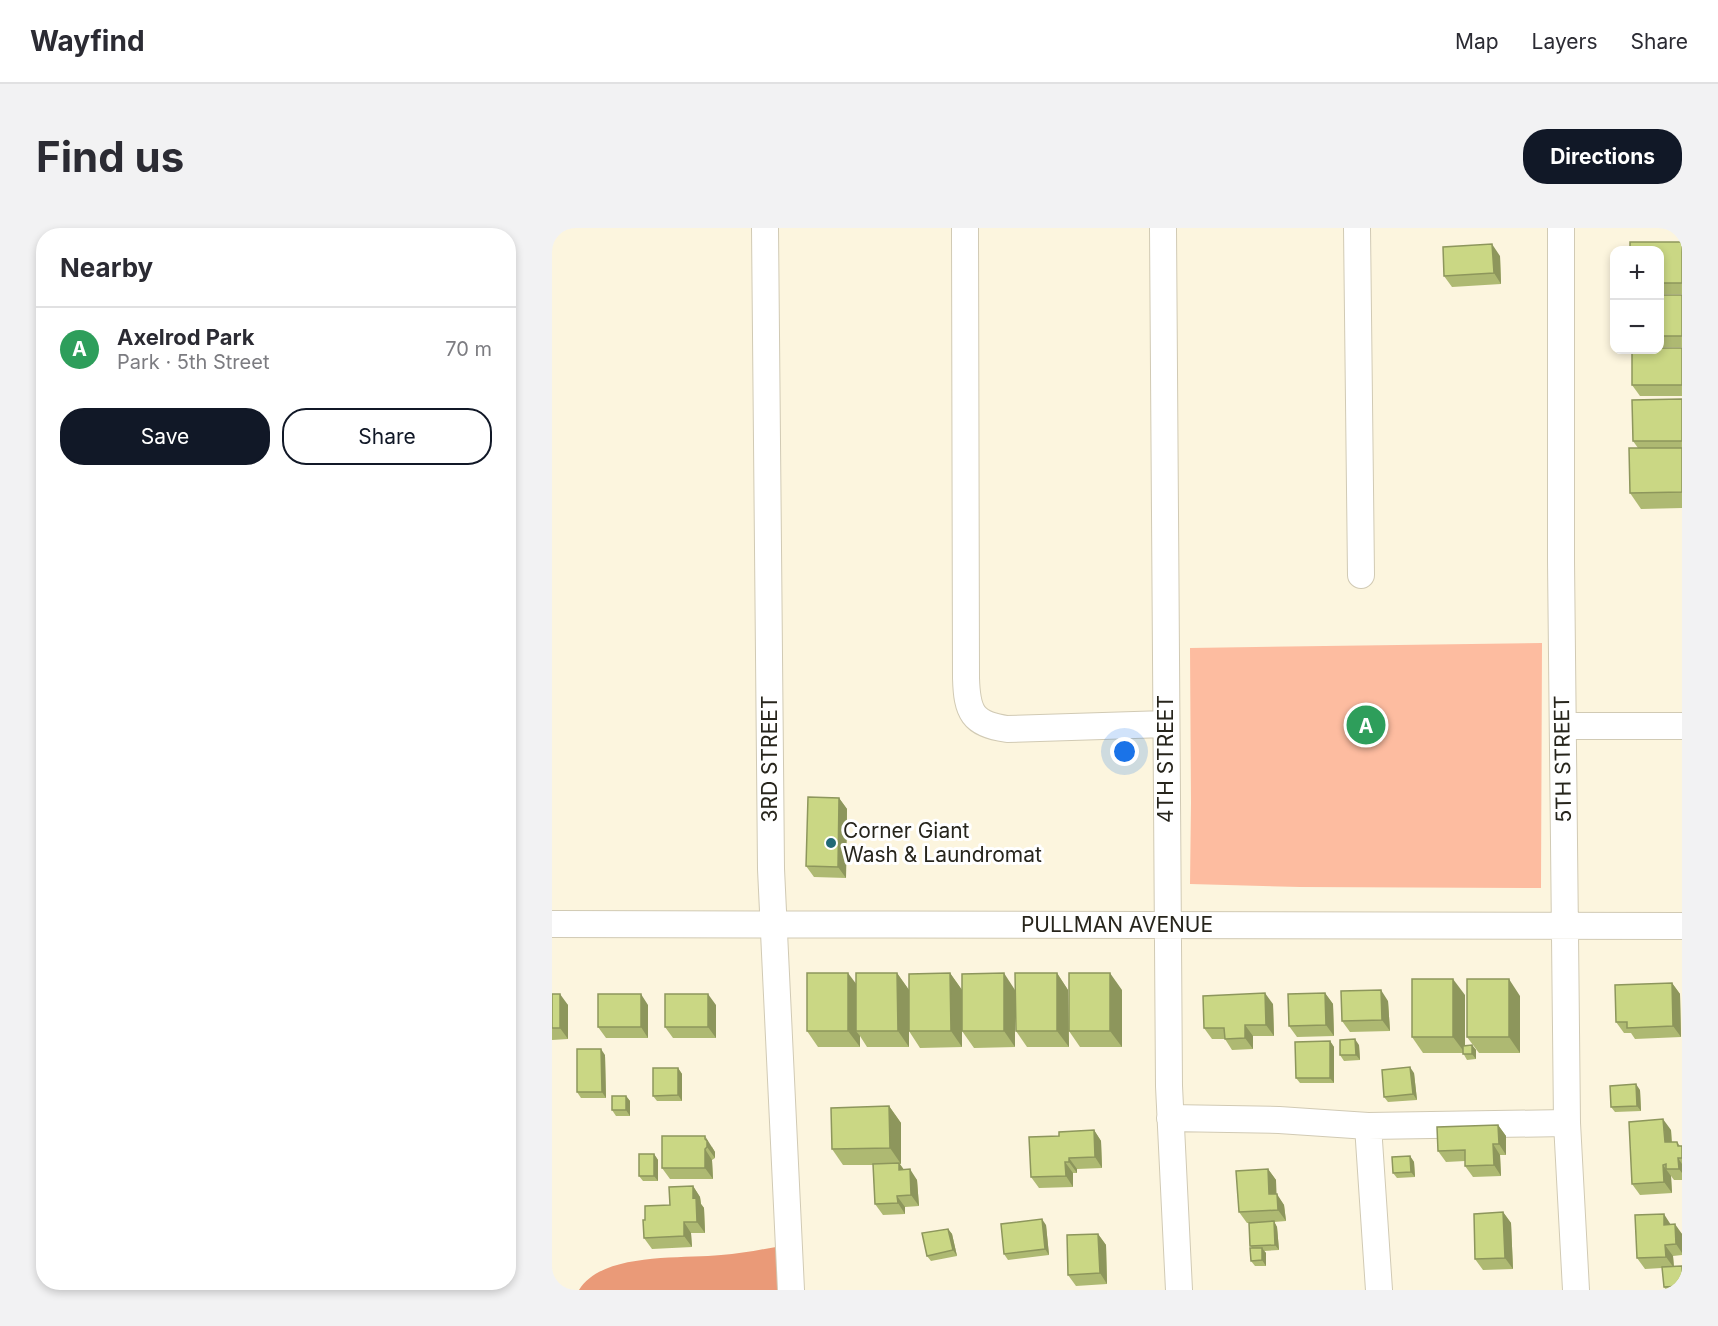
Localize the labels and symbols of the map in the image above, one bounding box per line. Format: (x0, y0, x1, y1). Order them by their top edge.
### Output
street label: 4TH STREET (1153, 695, 1178, 823)
street label: 5TH STREET (1549, 695, 1576, 823)
street label: 3RD STREET (757, 696, 782, 822)
pin: A (1346, 702, 1386, 748)
your location (1110, 737, 1139, 766)
place label: Corner Giant Wash & Laundromat (843, 818, 1042, 867)
marker: Corner Giant Wash & Laundromat (824, 836, 838, 850)
street label: PULLMAN AVENUE (1021, 912, 1213, 937)

